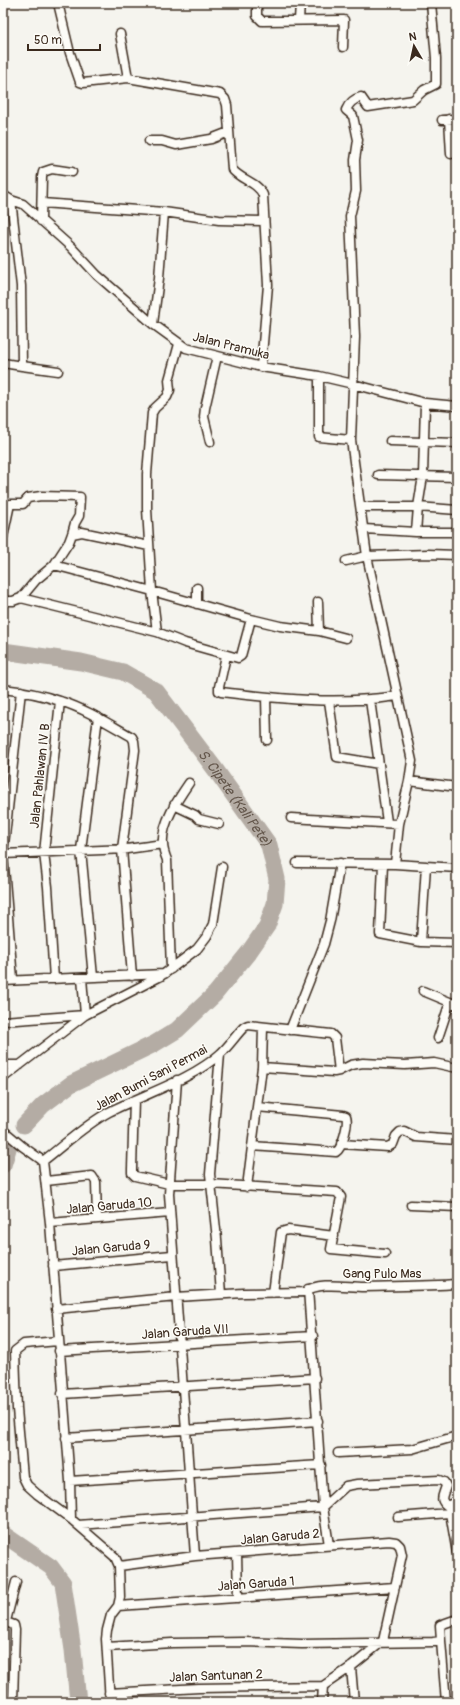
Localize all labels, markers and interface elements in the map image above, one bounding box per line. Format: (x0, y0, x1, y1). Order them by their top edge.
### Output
scale bar (28, 26, 100, 52)
north arrow (394, 26, 434, 66)
text: N (408, 30, 418, 44)
text: 50 m (34, 33, 62, 48)
street label: Jalan Pramuka (191, 329, 271, 363)
street label: Jalan Pahlawan IV B (27, 723, 53, 829)
water label: S. Cipete (Kali Pete) (195, 746, 276, 850)
street label: Jalan Bumi Sani Permai (92, 1042, 210, 1114)
street label: Jalan Garuda 10 (65, 1194, 153, 1218)
street label: Jalan Garuda 9 (71, 1237, 151, 1259)
street label: Gang Pulo Mas (343, 1266, 422, 1282)
street label: Jalan Garuda VII (141, 1321, 229, 1343)
street label: Jalan Garuda 2 (240, 1526, 320, 1548)
street label: Jalan Garuda 1 (217, 1573, 295, 1595)
street label: Jalan Santunan 2 (169, 1666, 263, 1686)

